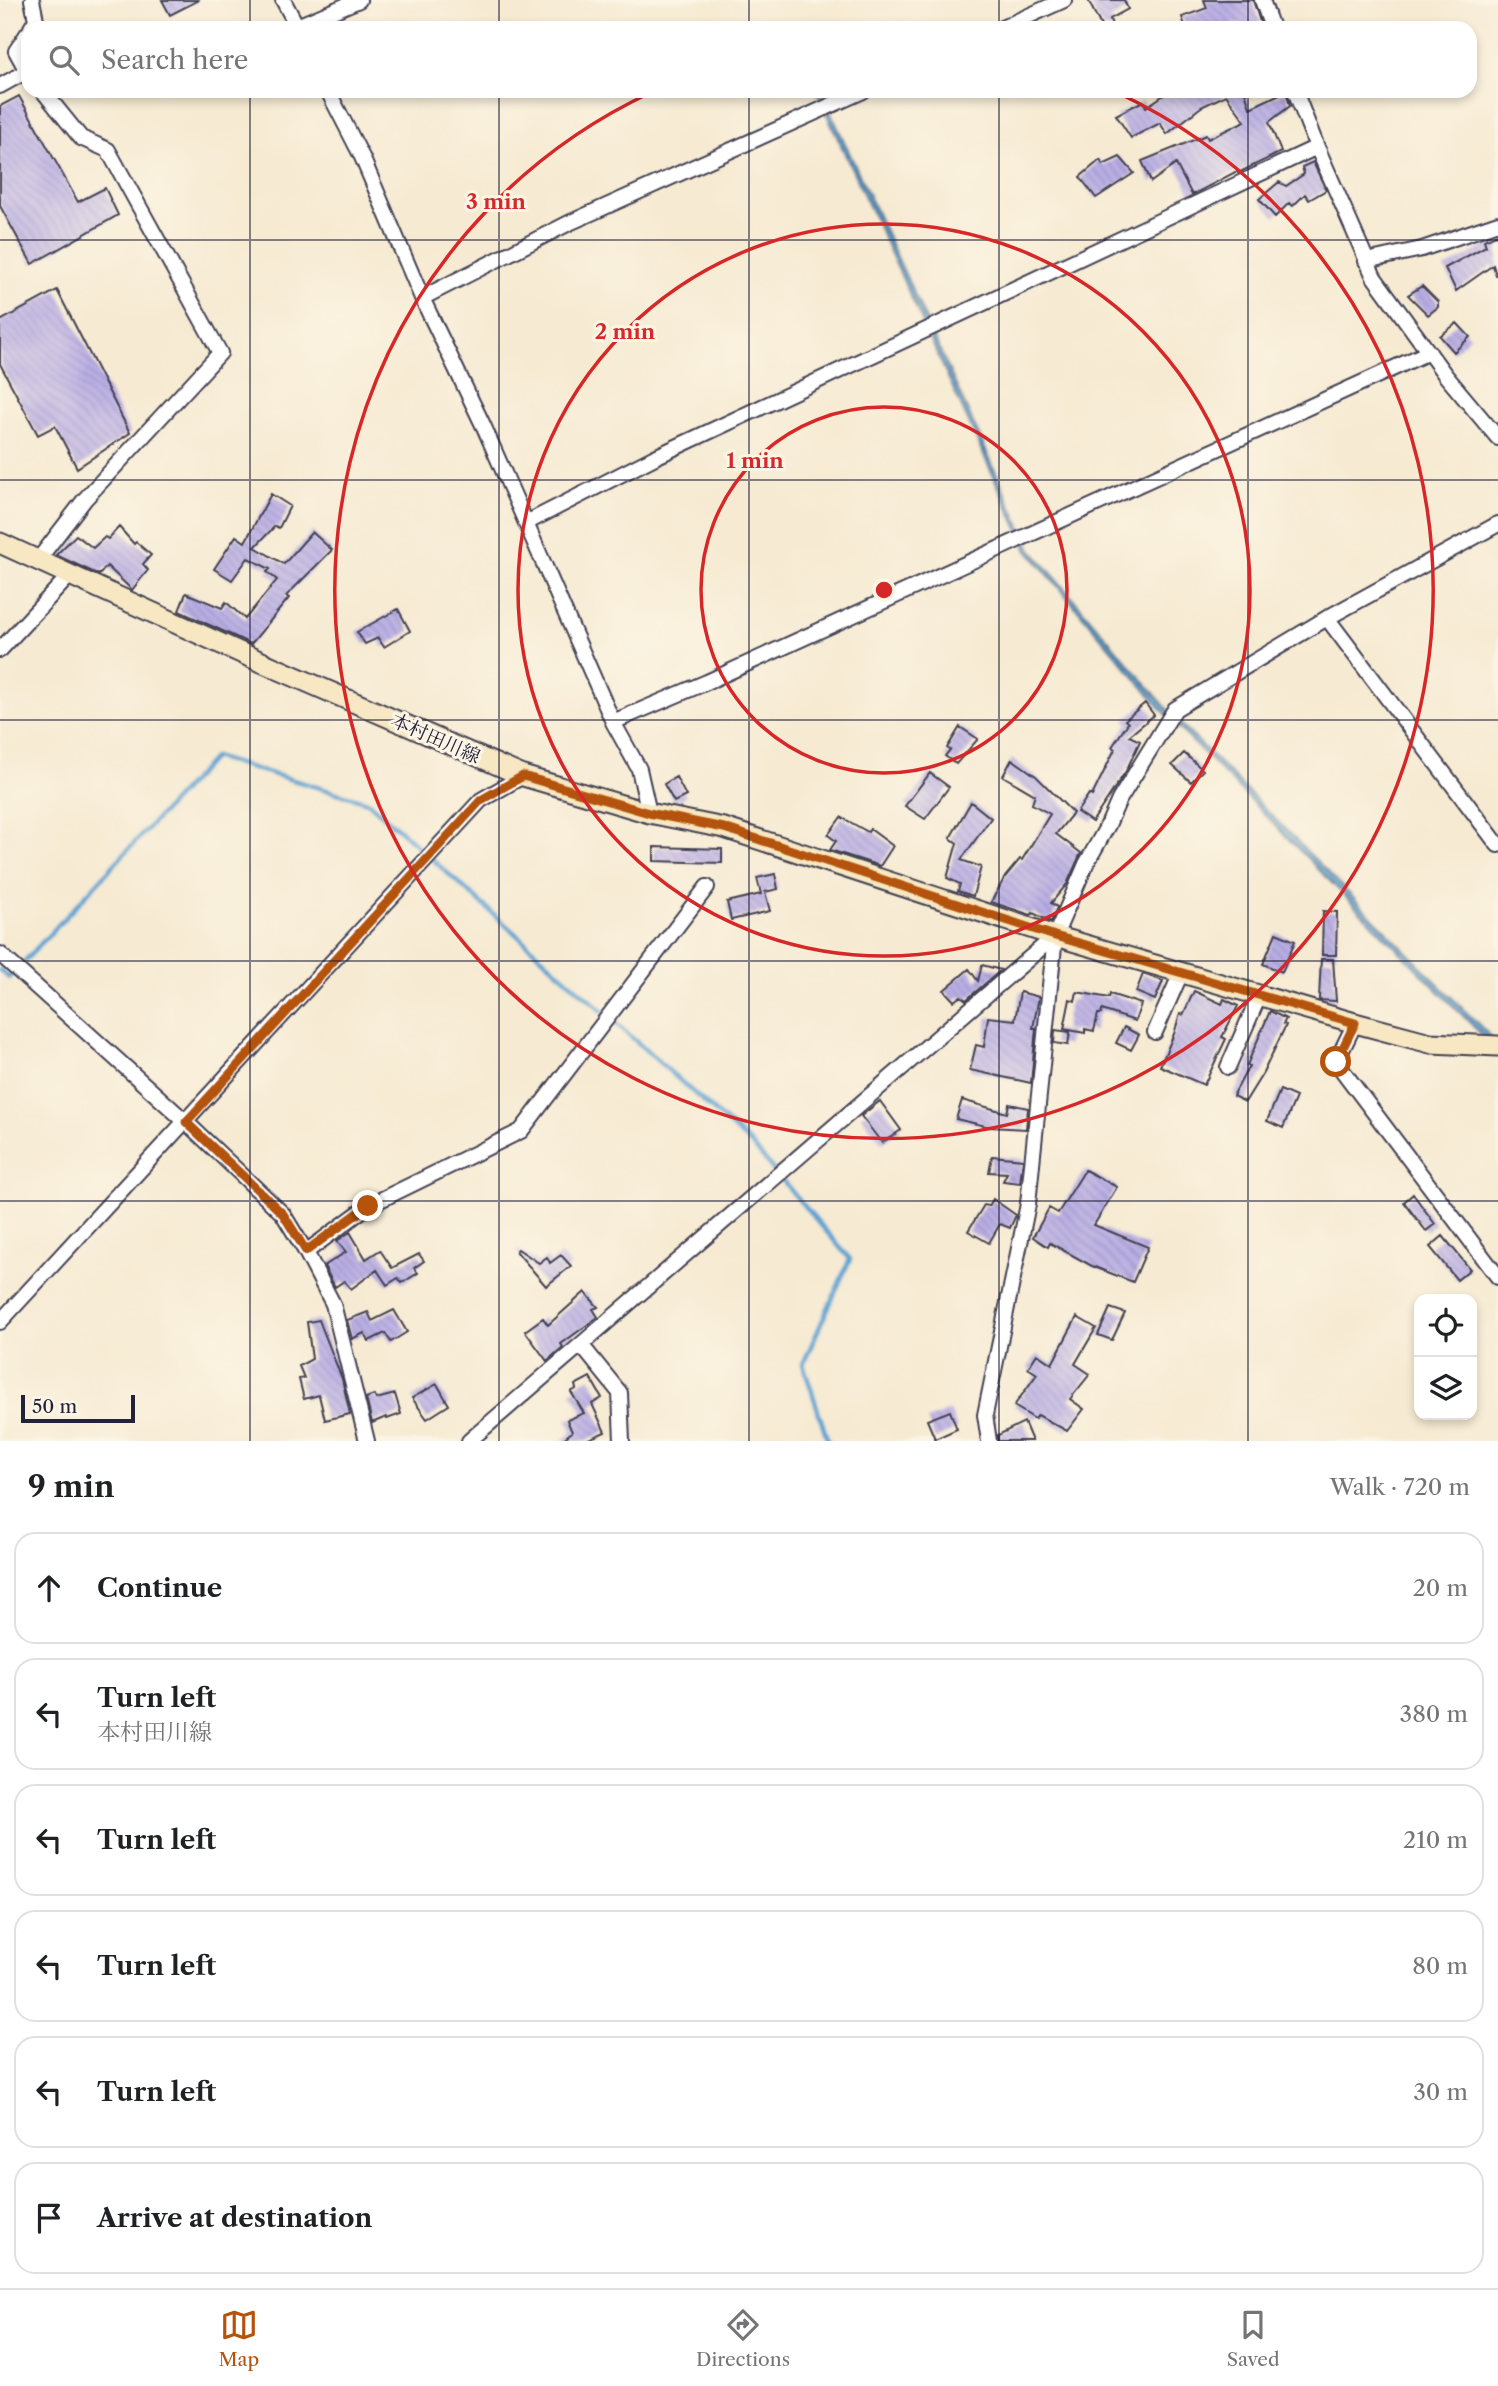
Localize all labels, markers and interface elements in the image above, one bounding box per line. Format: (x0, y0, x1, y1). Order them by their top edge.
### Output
search box (21, 21, 1477, 98)
icon: search (45, 41, 83, 79)
text: Search here (101, 44, 248, 76)
text: 3 min (466, 189, 527, 214)
text: 2 min (595, 319, 656, 344)
text: 1 min (726, 448, 784, 473)
centre of rings (872, 578, 896, 602)
street label: 本村田川線 (388, 709, 484, 768)
route start (1320, 1046, 1351, 1077)
route end (352, 1190, 383, 1221)
map controls (1414, 1294, 1477, 1420)
button: locate (1414, 1294, 1477, 1357)
button: layers (1414, 1357, 1477, 1420)
scale bar (21, 1392, 135, 1424)
text: 50 m (32, 1395, 77, 1418)
text: 9 min (28, 1468, 115, 1505)
text: Walk · 720 m (1330, 1473, 1470, 1501)
icon: ahead (30, 1569, 68, 1607)
text: Continue (97, 1572, 222, 1604)
text: 20 m (1413, 1574, 1468, 1602)
text: Turn left (97, 1682, 216, 1714)
icon: left (30, 1695, 68, 1733)
text: 380 m (1400, 1700, 1468, 1728)
text: 本村田川線 (97, 1718, 212, 1746)
icon: left (30, 1821, 68, 1859)
text: Turn left (97, 1824, 216, 1856)
text: 210 m (1403, 1826, 1468, 1854)
icon: left (30, 1947, 68, 1985)
text: Turn left (97, 1950, 216, 1982)
text: 80 m (1412, 1952, 1468, 1980)
icon: left (30, 2073, 68, 2111)
text: Turn left (97, 2076, 216, 2108)
text: 30 m (1413, 2078, 1468, 2106)
icon: arrive (30, 2199, 68, 2237)
text: Arrive at destination (97, 2202, 372, 2234)
tab: Map (218, 2306, 259, 2371)
tab: Directions (696, 2306, 790, 2371)
tab: Saved (1227, 2306, 1280, 2371)

